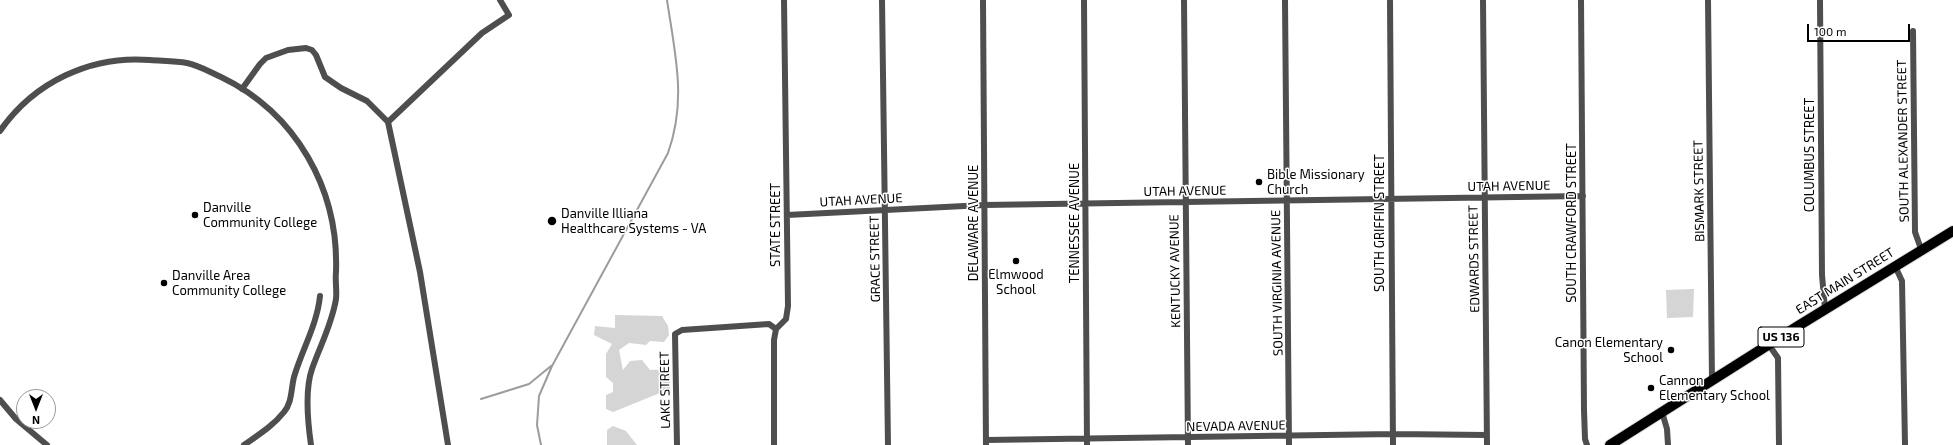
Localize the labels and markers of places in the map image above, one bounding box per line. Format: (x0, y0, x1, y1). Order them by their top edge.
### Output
place label: Bible Missionary Church (1267, 167, 1365, 198)
marker: Bible Missionary Church (1254, 177, 1264, 187)
place label: Danville Community College (203, 200, 317, 231)
place label: Danville Illiana Healthcare Systems - VA (561, 206, 706, 237)
marker: Danville Community College (190, 210, 200, 220)
marker: Danville Illiana Healthcare Systems - VA (546, 215, 558, 227)
marker: Elmwood School (1011, 256, 1021, 266)
place label: Elmwood School (988, 267, 1044, 298)
place label: Danville Area Community College (172, 268, 286, 299)
marker: Danville Area Community College (159, 278, 169, 288)
place label: Canon Elementary School (1555, 335, 1663, 366)
marker: Canon Elementary School (1666, 345, 1676, 355)
place label: Cannon Elementary School (1659, 373, 1770, 404)
marker: Cannon Elementary School (1646, 383, 1656, 393)

